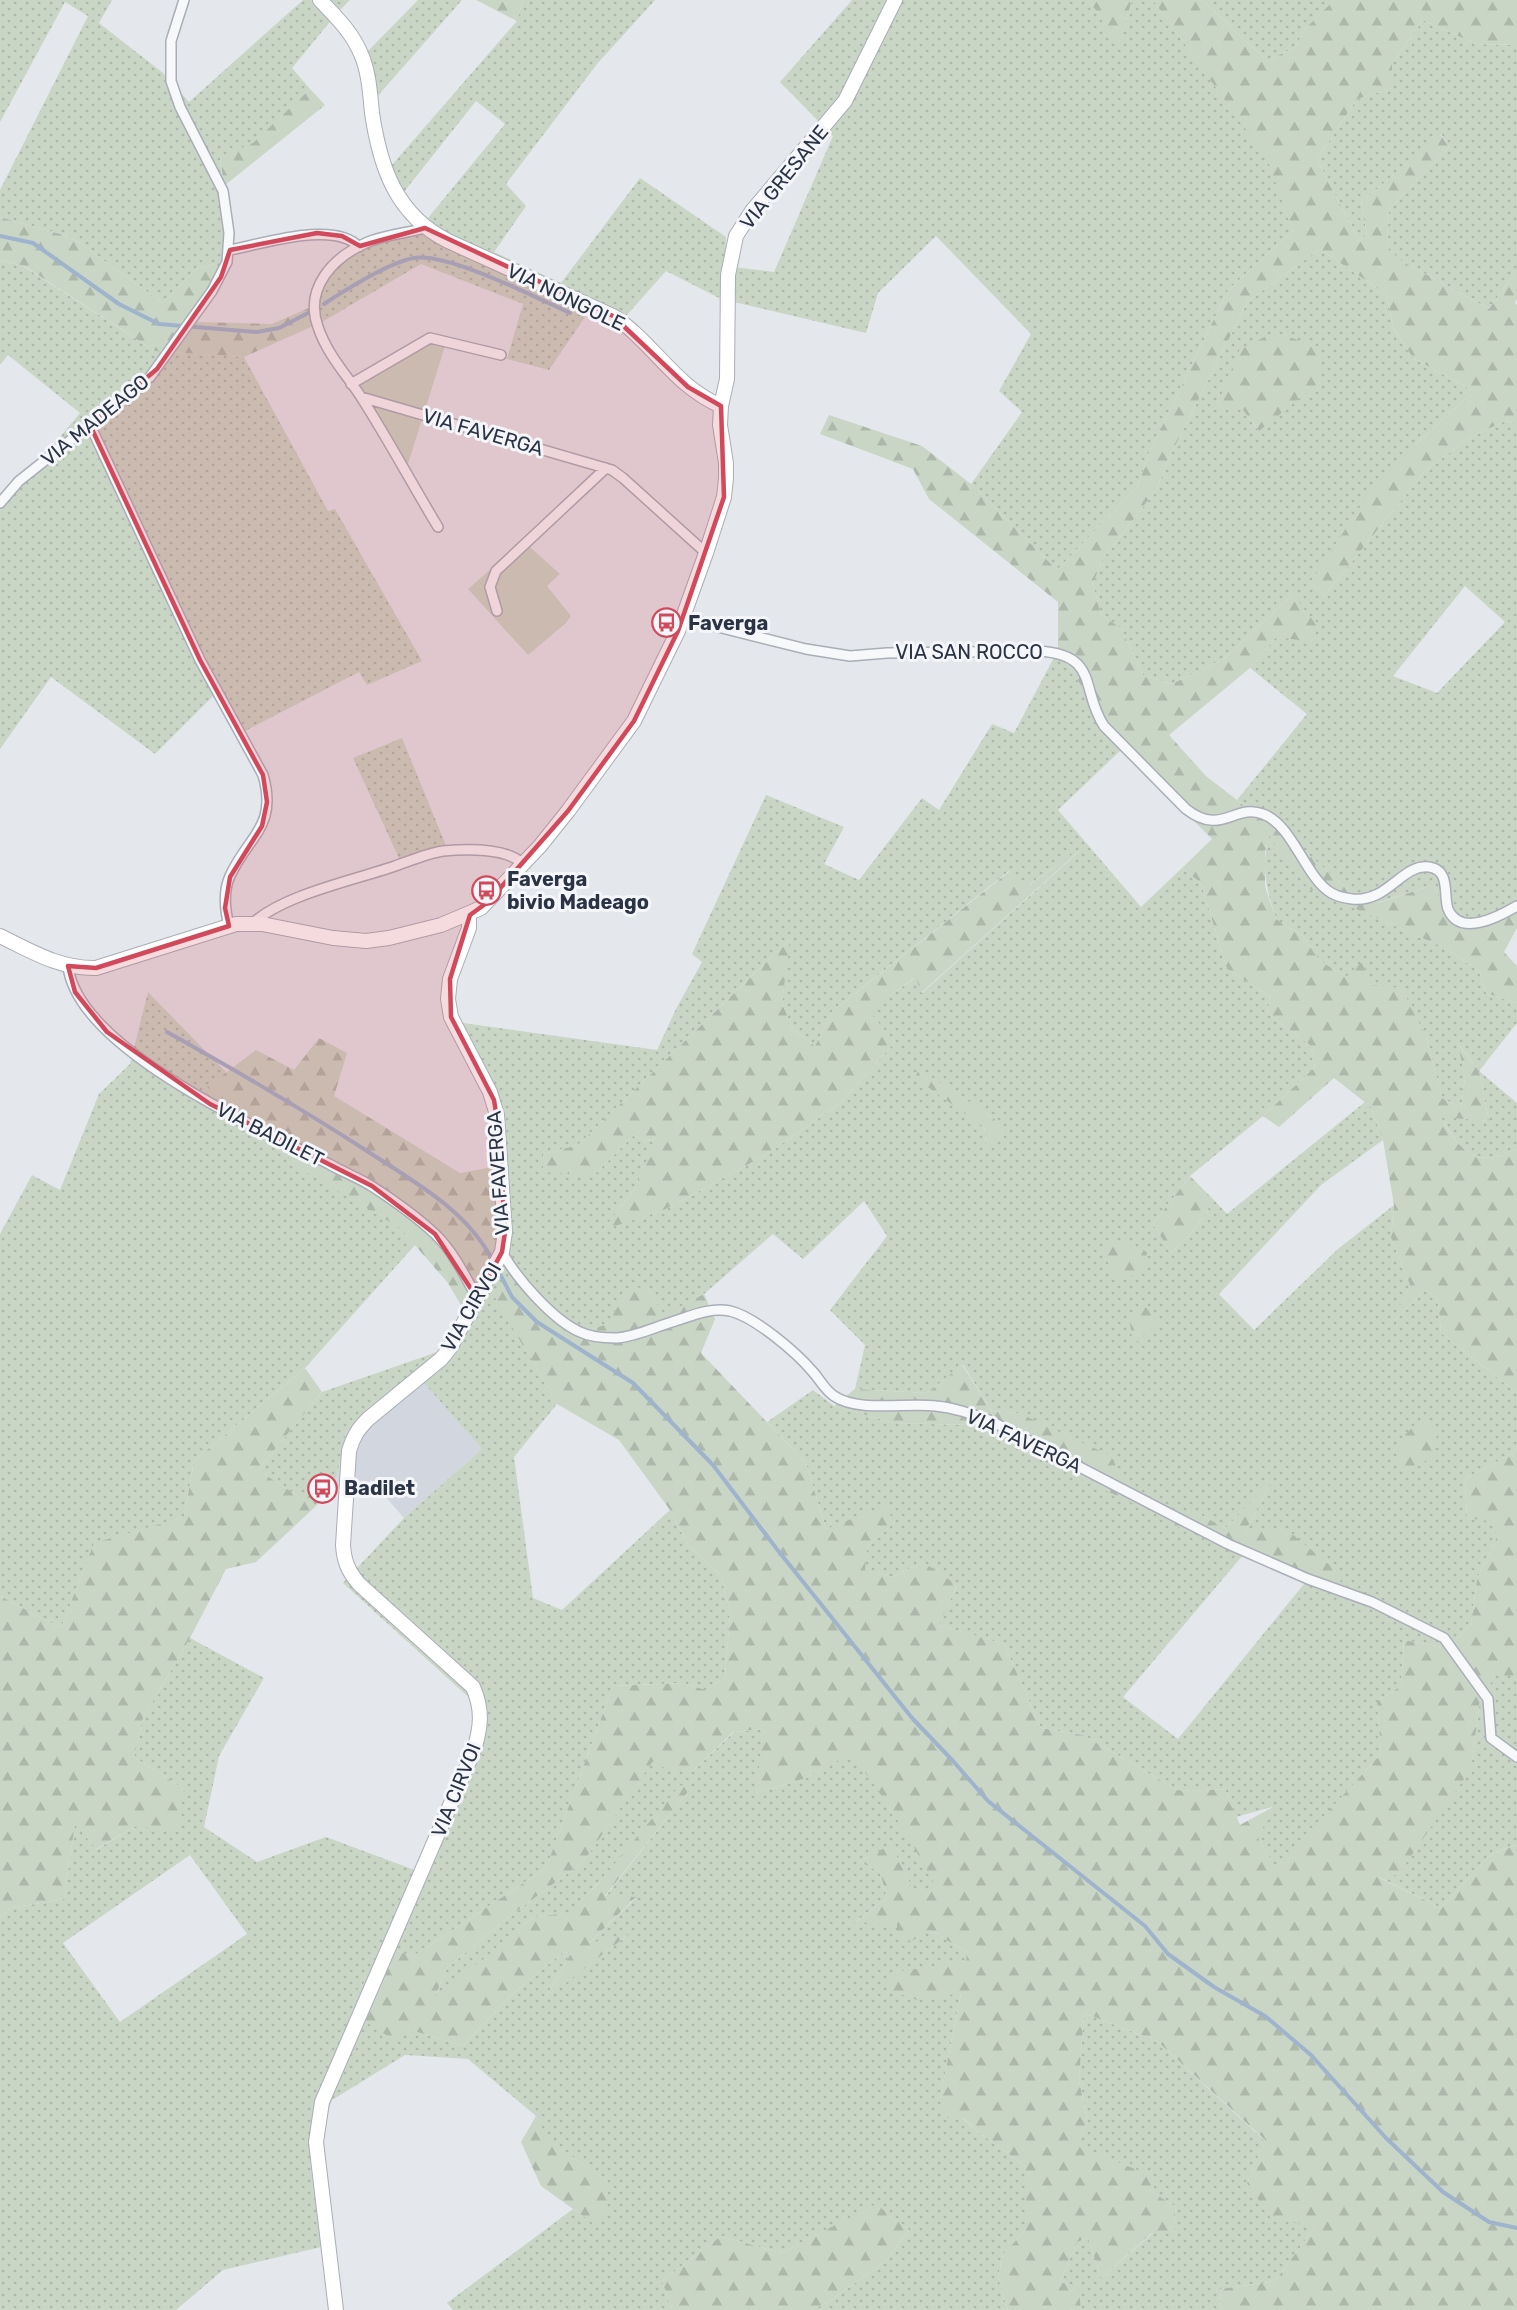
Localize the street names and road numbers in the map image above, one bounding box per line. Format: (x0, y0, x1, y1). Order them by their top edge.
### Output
street label: VIA GRESANE (735, 120, 833, 234)
street label: VIA NONGOLE (503, 258, 629, 336)
street label: VIA MADEAGO (36, 369, 154, 471)
street label: VIA FAVERGA (420, 403, 546, 461)
street label: VIA SAN ROCCO (895, 640, 1043, 664)
street label: VIA BADILET (212, 1097, 328, 1171)
street label: VIA FAVERGA (482, 1110, 514, 1236)
street label: VIA CIRVOI (436, 1258, 506, 1356)
street label: VIA FAVERGA (962, 1404, 1086, 1478)
street label: VIA CIRVOI (426, 1739, 486, 1841)

